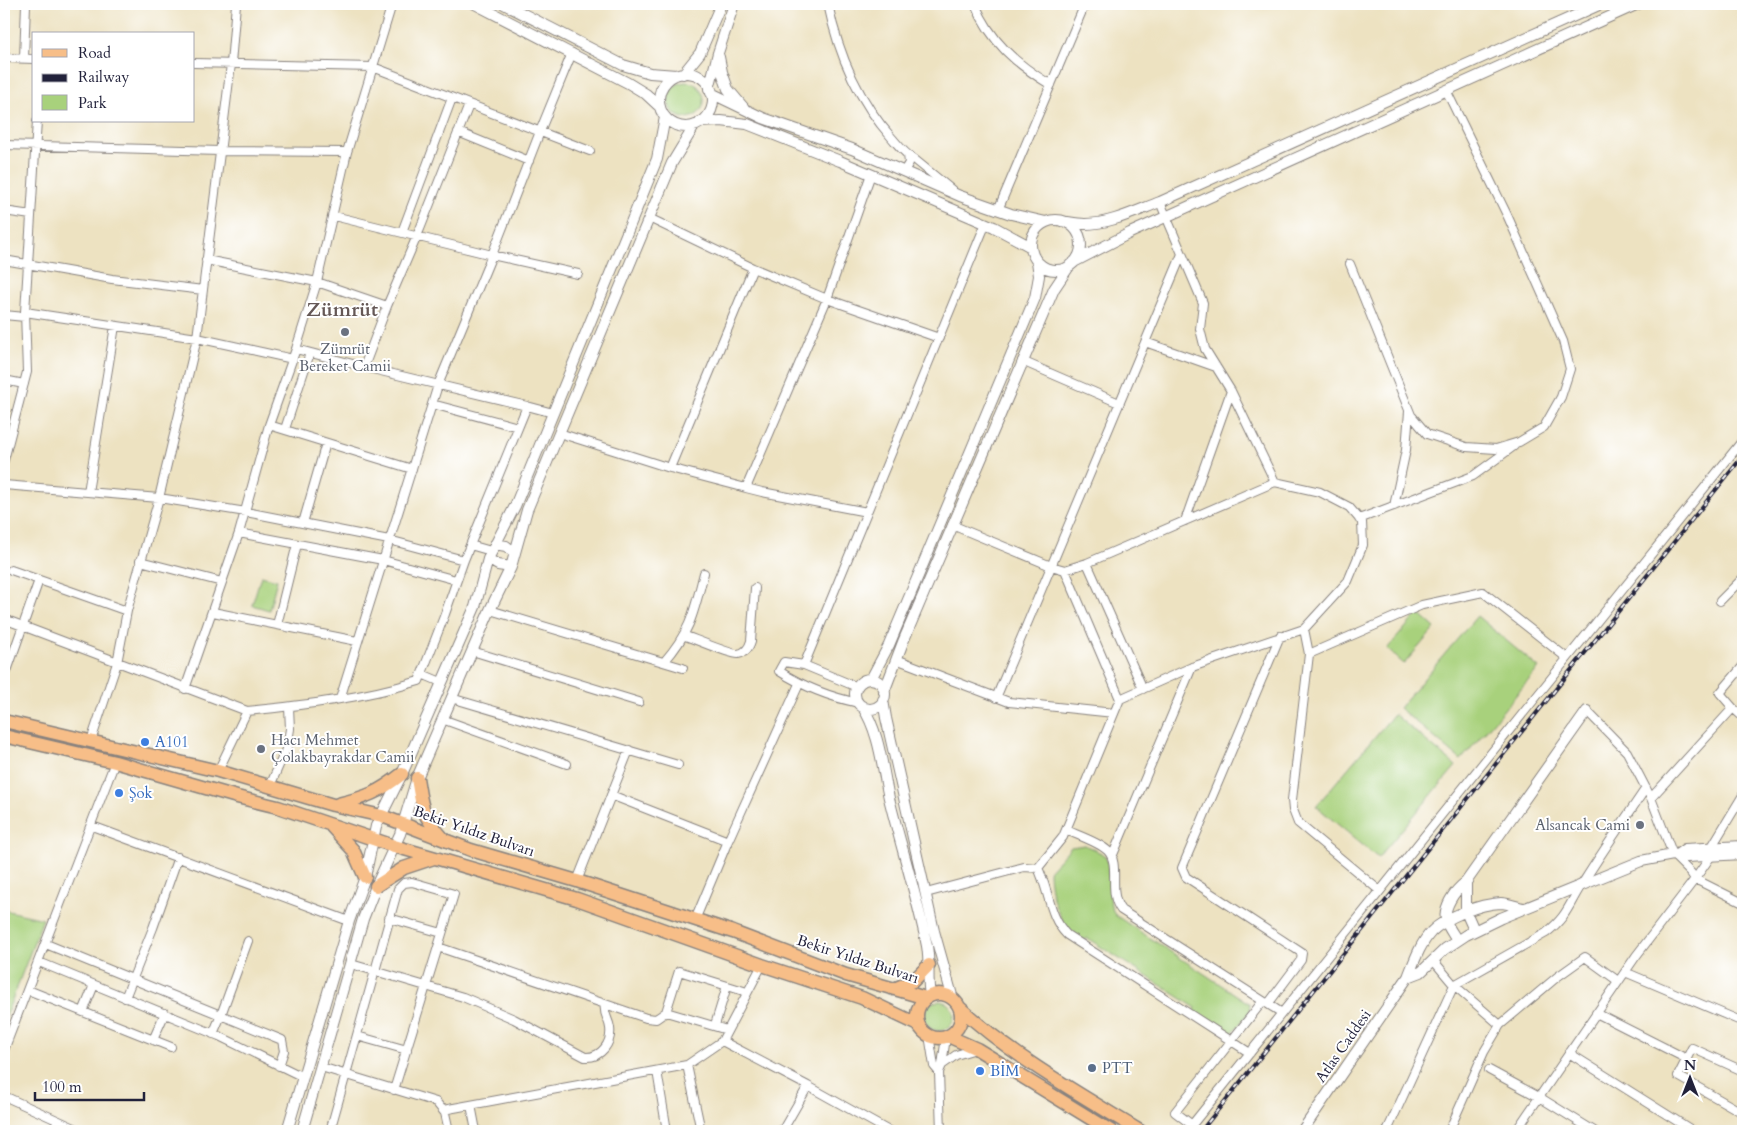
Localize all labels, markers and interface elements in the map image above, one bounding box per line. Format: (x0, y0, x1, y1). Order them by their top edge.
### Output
legend (32, 32, 195, 122)
text: Road (78, 43, 111, 63)
text: Railway (78, 67, 129, 87)
text: Park (78, 93, 107, 113)
district label: Zümrüt (306, 296, 378, 323)
marker: Zümrüt Bereket Camii (339, 326, 351, 338)
place label: Zümrüt Bereket Camii (299, 339, 391, 376)
place label: Hacı Mehmet Çolakbayrakdar Camii (271, 730, 414, 767)
place label: A101 (155, 732, 189, 752)
marker: A101 (139, 736, 151, 748)
marker: Hacı Mehmet Çolakbayrakdar Camii (255, 743, 267, 755)
place label: Şok (129, 783, 153, 803)
marker: Şok (113, 787, 125, 799)
street label: Bekir Yıldız Bulvarı (411, 801, 537, 861)
place label: Alsancak Cami (1535, 815, 1630, 835)
marker: Alsancak Cami (1634, 819, 1646, 831)
street label: Bekir Yıldız Bulvarı (795, 930, 921, 988)
street label: Atlas Caddesi (1311, 1006, 1375, 1086)
north arrow (1664, 1052, 1714, 1102)
text: N (1684, 1056, 1696, 1075)
place label: PTT (1102, 1058, 1133, 1078)
place label: BİM (990, 1061, 1019, 1081)
marker: PTT (1086, 1062, 1098, 1074)
marker: BİM (974, 1065, 986, 1077)
scale bar (35, 1070, 144, 1102)
text: 100 m (42, 1077, 82, 1097)

